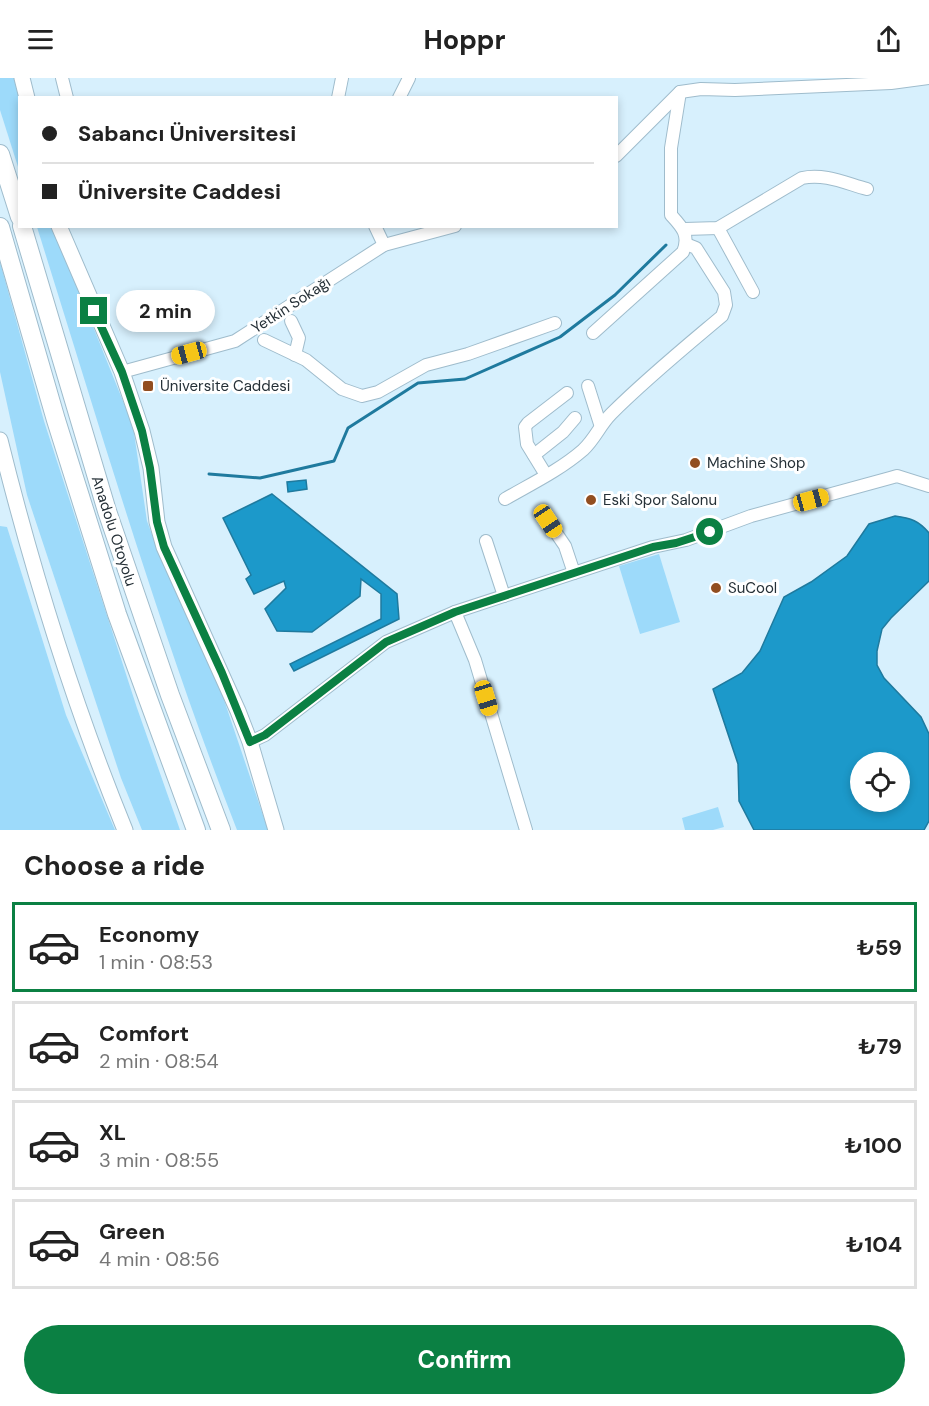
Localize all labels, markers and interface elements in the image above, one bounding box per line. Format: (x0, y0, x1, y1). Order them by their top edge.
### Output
text: Hoppr (423, 22, 506, 57)
icon: menu (24, 23, 57, 56)
icon: share (872, 23, 905, 56)
text: Sabancı Üniversitesi (78, 119, 296, 148)
text: Üniversite Caddesi (78, 177, 281, 206)
street label: Yetkin Sokağı (248, 272, 334, 338)
callout: 2 min (115, 290, 214, 332)
route end (80, 297, 107, 324)
text: 2 min (139, 298, 192, 324)
car (169, 340, 209, 366)
place label: Üniversite Caddesi (160, 376, 290, 396)
marker: Üniversite Caddesi (141, 379, 155, 393)
place label: Machine Shop (707, 453, 805, 473)
marker: Machine Shop (688, 456, 702, 470)
street label: Anadolu Otoyolu (87, 473, 141, 589)
car (791, 487, 831, 513)
place label: Eski Spor Salonu (603, 490, 717, 510)
marker: Eski Spor Salonu (584, 493, 598, 507)
car (530, 501, 566, 541)
route start (696, 518, 723, 545)
place label: SuCool (728, 578, 777, 598)
marker: SuCool (709, 581, 723, 595)
car (472, 678, 500, 718)
map controls (850, 752, 910, 812)
button: locate (850, 752, 910, 812)
text: Choose a ride (24, 848, 205, 883)
icon: car (27, 920, 81, 974)
text: Economy (99, 920, 199, 949)
text: ₺59 (857, 933, 902, 962)
text: 1 min · 08:53 (99, 949, 213, 975)
icon: car (27, 1019, 81, 1073)
text: Comfort (99, 1019, 189, 1048)
text: ₺79 (858, 1032, 902, 1061)
text: 2 min · 08:54 (99, 1048, 219, 1074)
icon: car (27, 1118, 81, 1172)
text: XL (99, 1118, 126, 1147)
text: ₺100 (845, 1131, 902, 1160)
text: 3 min · 08:55 (99, 1147, 219, 1173)
icon: car (27, 1217, 81, 1271)
text: Green (99, 1217, 165, 1246)
text: ₺104 (846, 1230, 902, 1259)
text: 4 min · 08:56 (99, 1246, 220, 1272)
button: Confirm (24, 1325, 905, 1394)

